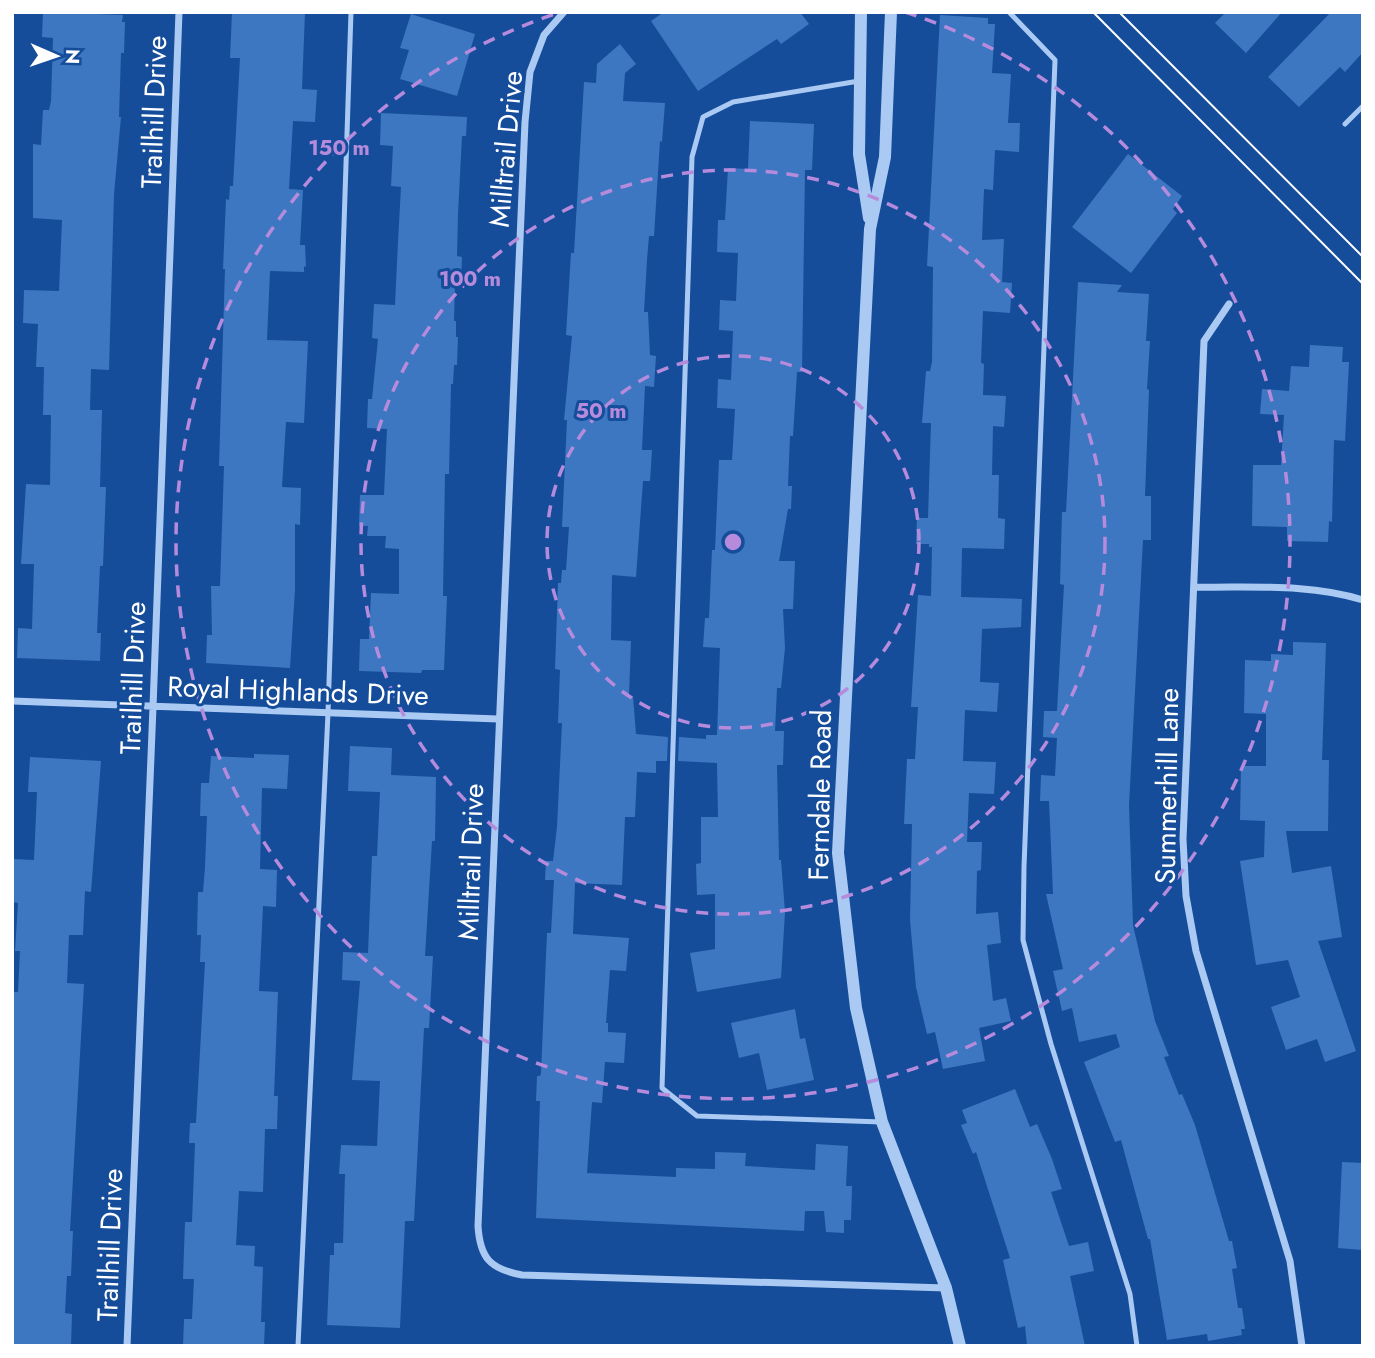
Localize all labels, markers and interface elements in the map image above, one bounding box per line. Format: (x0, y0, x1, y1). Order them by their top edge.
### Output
north arrow (21, 21, 91, 91)
street label: Trailhill Drive (131, 35, 177, 189)
text: N (59, 49, 86, 65)
street label: Milltrail Drive (479, 69, 533, 229)
text: 150 m (308, 133, 370, 163)
text: 100 m (439, 264, 501, 294)
text: 50 m (576, 396, 626, 426)
centre of rings (721, 530, 745, 554)
street label: Trailhill Drive (110, 601, 156, 755)
street label: Royal Highlands Drive (167, 666, 429, 716)
street label: Summerhill Lane (1145, 688, 1189, 884)
street label: Ferndale Road (798, 709, 842, 881)
street label: Milltrail Drive (448, 783, 494, 941)
street label: Trailhill Drive (87, 1168, 133, 1322)

